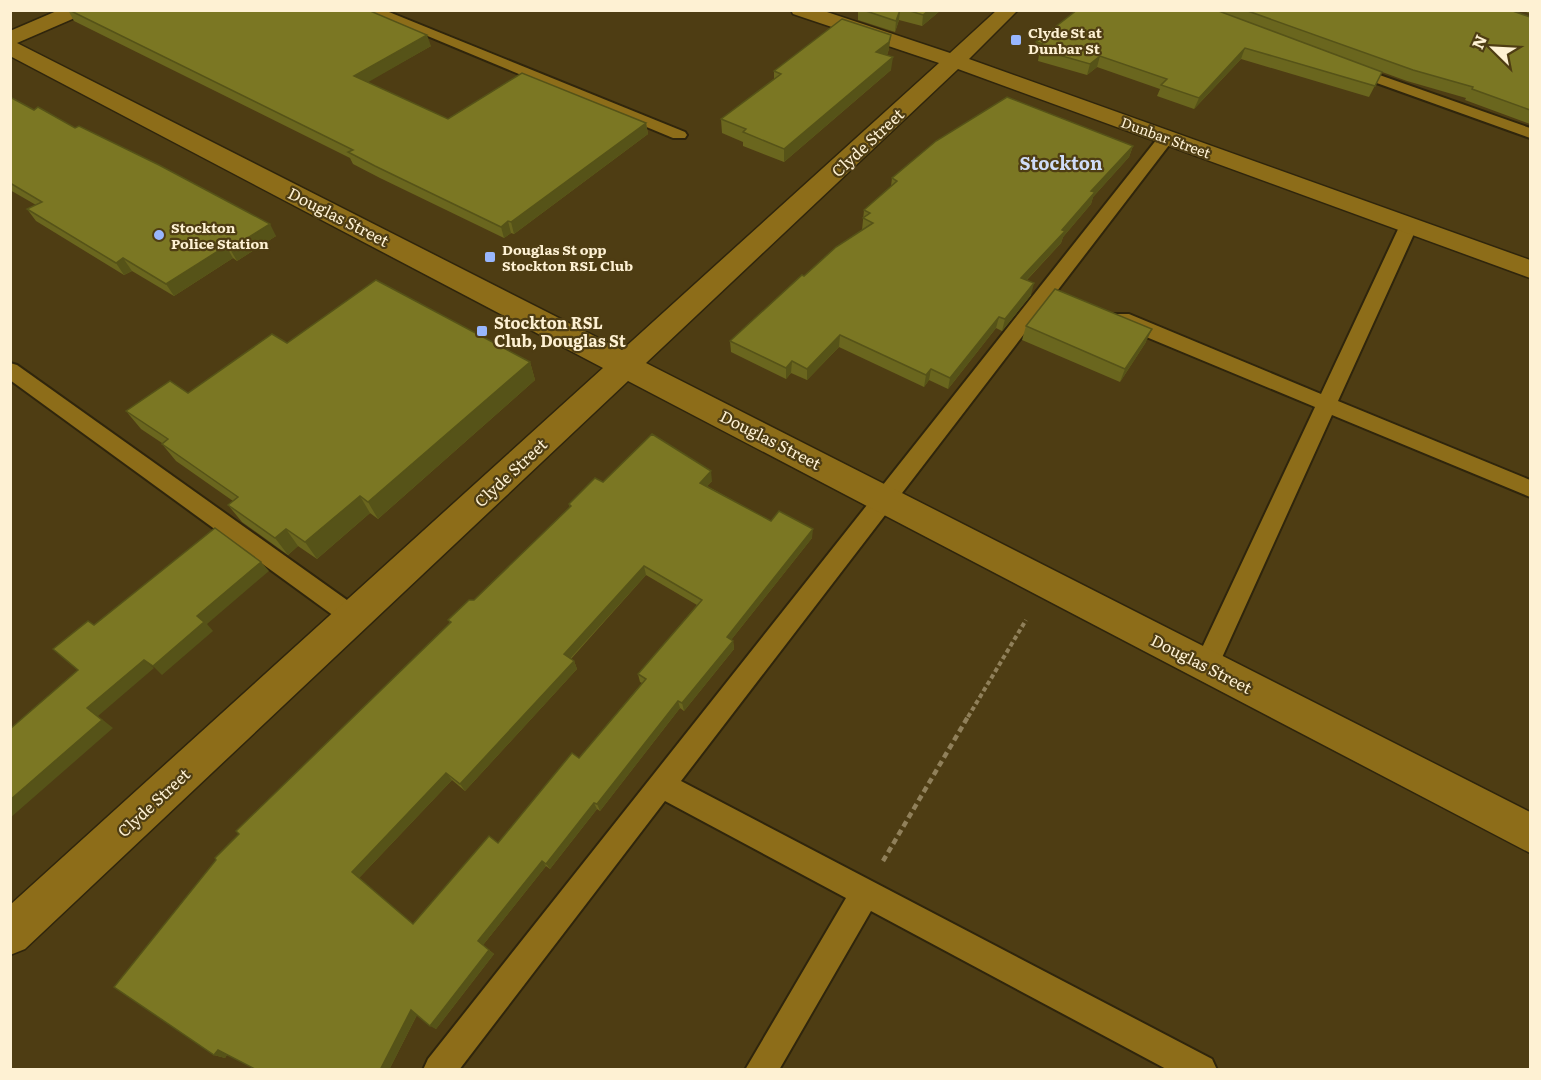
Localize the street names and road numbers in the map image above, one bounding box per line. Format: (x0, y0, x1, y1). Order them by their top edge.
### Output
street label: Clyde Street (825, 102, 909, 182)
street label: Dunbar Street (1118, 112, 1214, 163)
street label: Douglas Street (284, 180, 394, 252)
street label: Douglas Street (716, 403, 826, 475)
street label: Clyde Street (468, 432, 552, 512)
street label: Douglas Street (1147, 627, 1257, 699)
street label: Clyde Street (111, 762, 195, 842)

